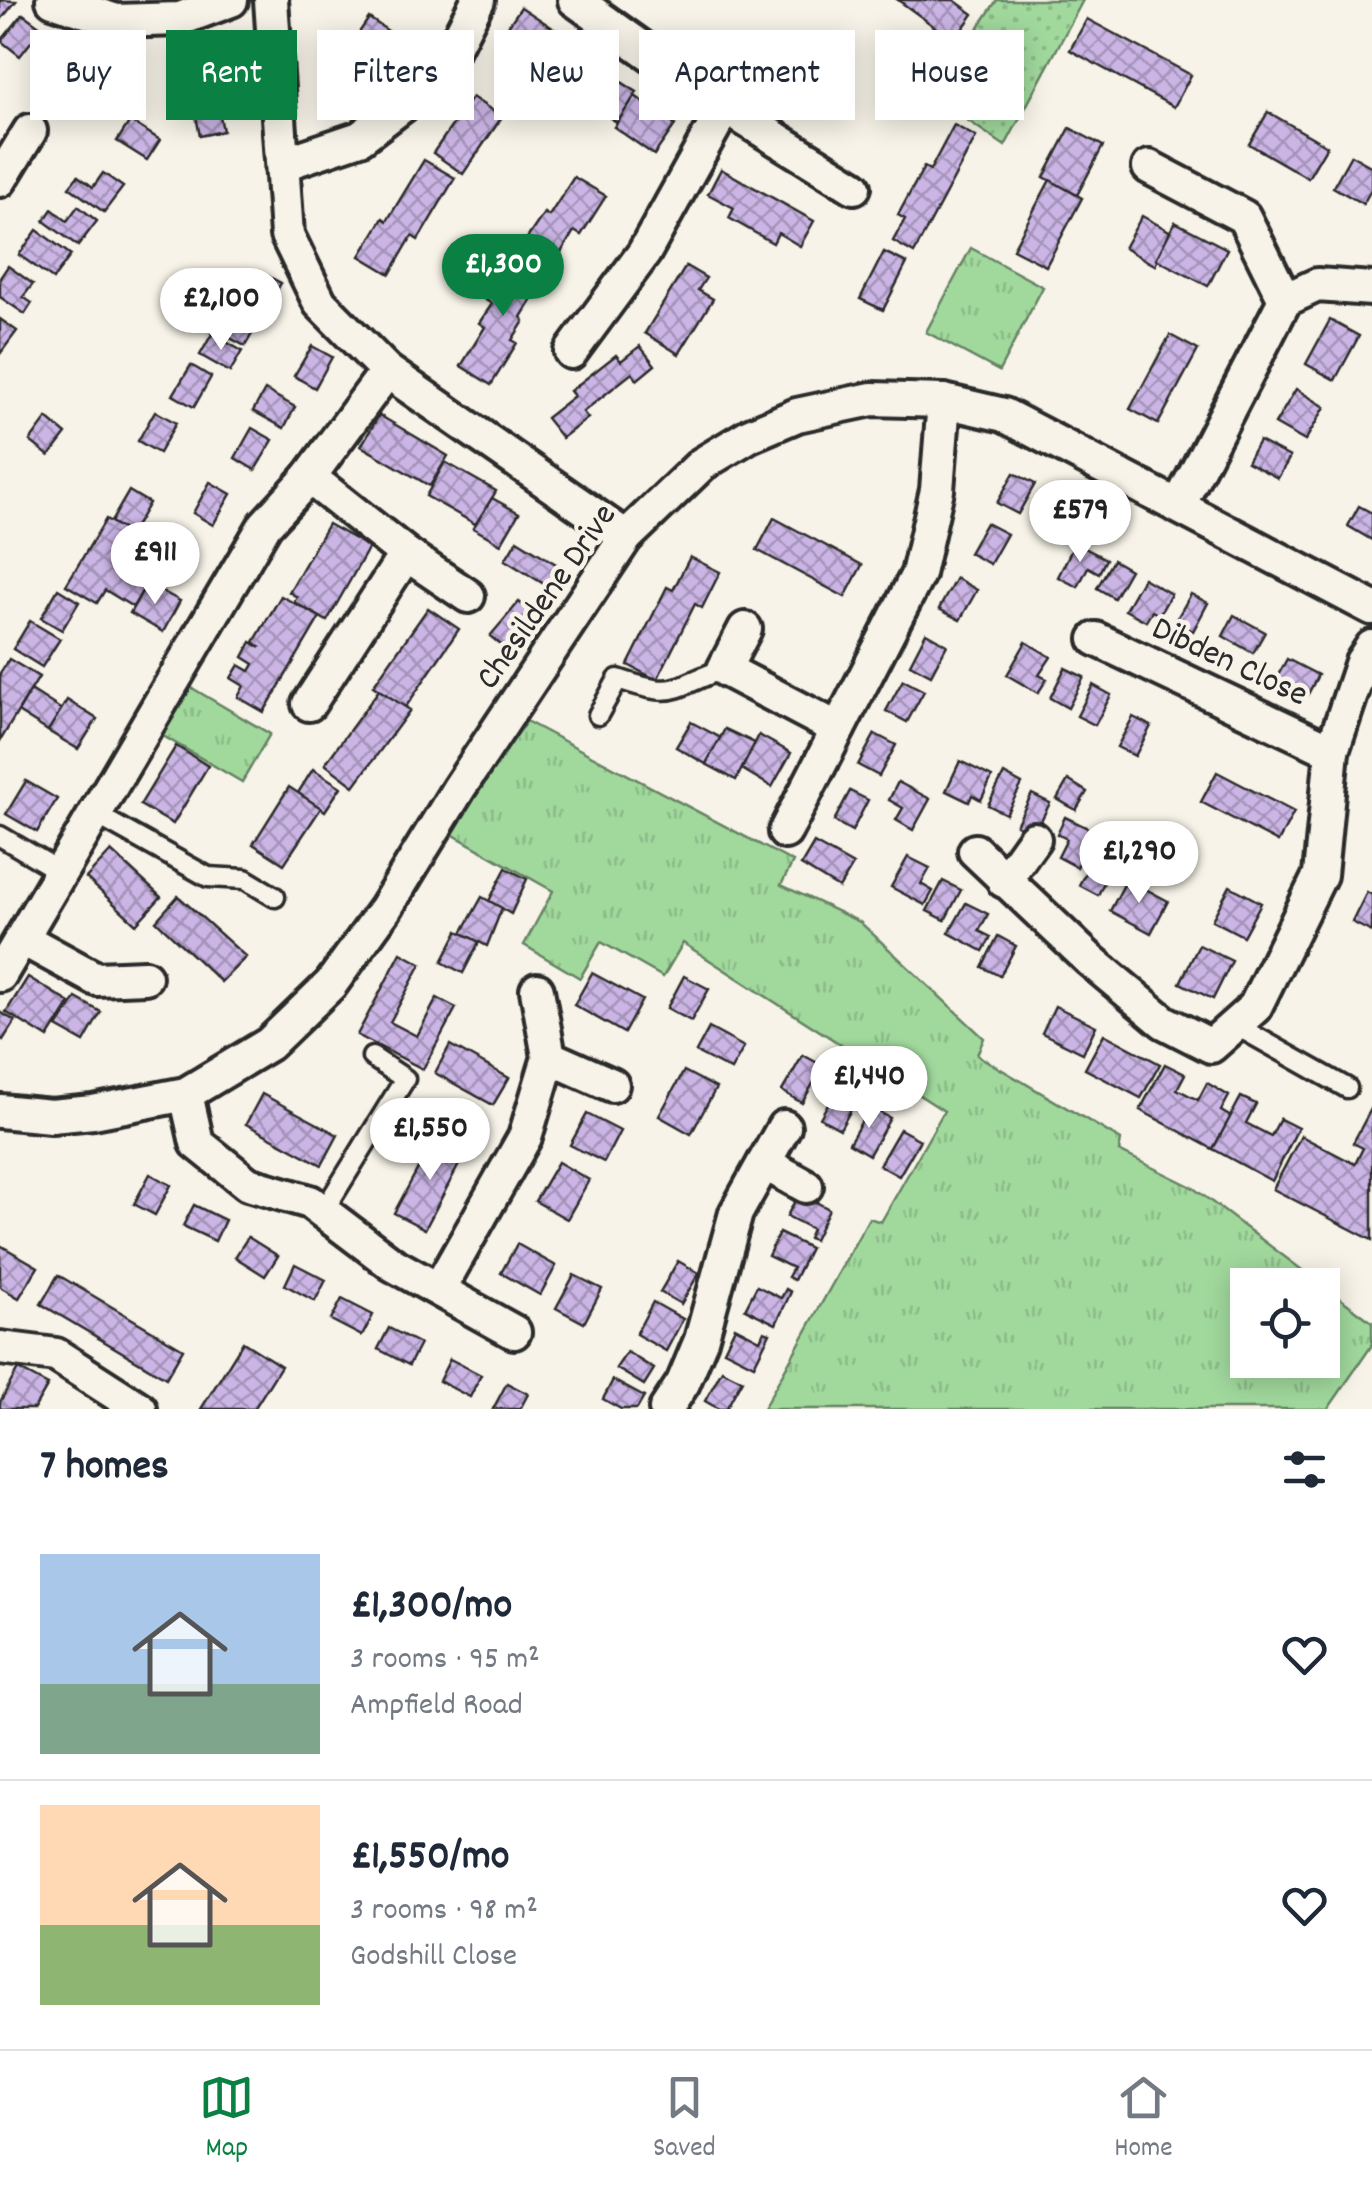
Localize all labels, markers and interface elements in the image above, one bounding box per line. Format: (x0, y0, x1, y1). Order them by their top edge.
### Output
chip: Buy (30, 30, 146, 120)
chip: Rent (166, 30, 297, 120)
chip: Filters (317, 30, 474, 120)
chip: New (494, 30, 619, 120)
chip: Apartment (639, 30, 855, 120)
chip: House (875, 30, 1024, 120)
pin: £1,300 (422, 234, 584, 319)
text: £1,300 (464, 243, 542, 289)
pin: £2,100 (140, 268, 302, 353)
text: £2,100 (182, 277, 260, 323)
pin: £579 (1021, 480, 1139, 565)
text: £579 (1051, 489, 1109, 535)
street label: Chesildene Drive (465, 495, 631, 701)
pin: £911 (96, 522, 214, 607)
text: £911 (133, 531, 177, 577)
street label: Dibden Close (1143, 606, 1315, 721)
pin: £1,290 (1058, 821, 1220, 906)
text: £1,290 (1101, 830, 1177, 876)
pin: £1,440 (788, 1046, 950, 1131)
text: £1,440 (832, 1055, 906, 1101)
pin: £1,550 (349, 1098, 511, 1183)
text: £1,550 (392, 1107, 468, 1153)
map controls (1230, 1268, 1340, 1378)
button: locate (1230, 1268, 1340, 1378)
text: 7 homes (40, 1439, 169, 1499)
icon: filters (1277, 1442, 1332, 1497)
text: £1,300/mo (350, 1578, 512, 1638)
icon: home (120, 1594, 240, 1714)
icon: heart (1277, 1627, 1332, 1682)
text: 3 rooms · 95 m² (350, 1638, 540, 1684)
text: Ampfield Road (350, 1684, 523, 1730)
text: £1,550/mo (350, 1829, 509, 1889)
icon: home (120, 1845, 240, 1965)
icon: heart (1277, 1878, 1332, 1933)
text: 3 rooms · 98 m² (350, 1889, 538, 1935)
text: Godshill Close (350, 1935, 517, 1981)
tab: Map (199, 2070, 254, 2170)
tab: Saved (653, 2070, 716, 2170)
tab: Home (1114, 2070, 1173, 2170)

